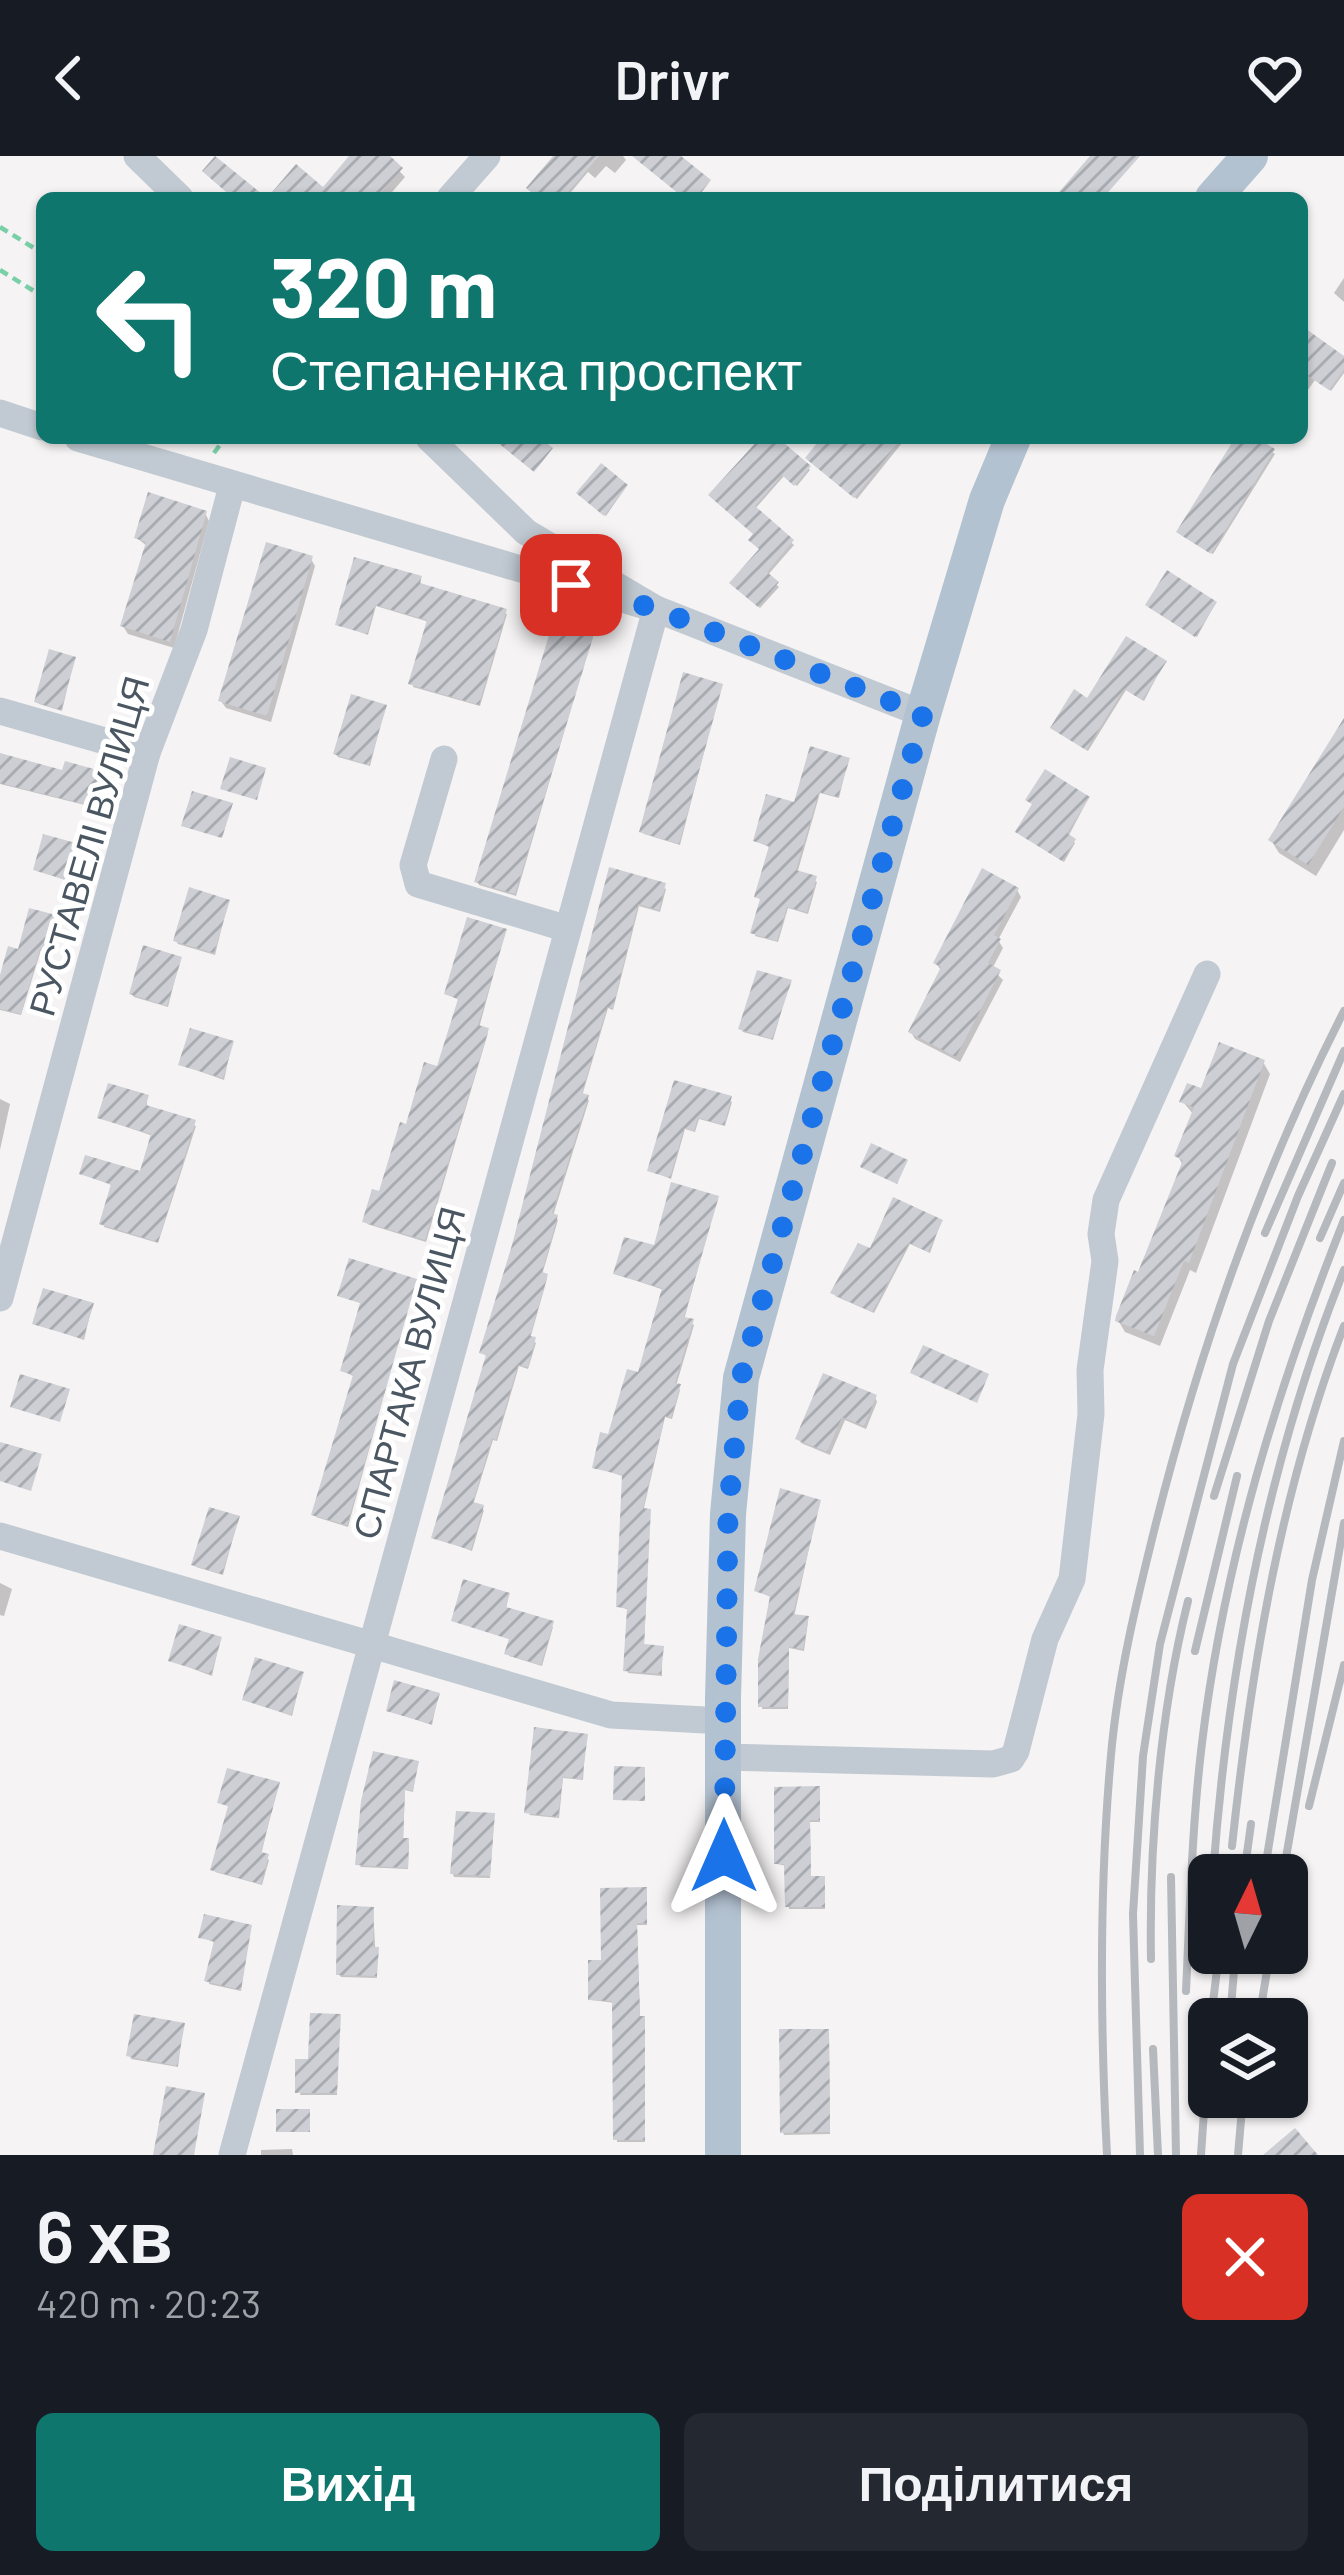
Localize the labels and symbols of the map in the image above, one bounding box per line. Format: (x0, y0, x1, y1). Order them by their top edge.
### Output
pin (520, 534, 622, 636)
street label: РУСТАВЕЛІ ВУЛИЦЯ (18, 671, 158, 1021)
street label: СПАРТАКА ВУЛИЦЯ (343, 1202, 474, 1544)
position arrow (661, 1793, 787, 1919)
north arrow (1188, 1854, 1308, 1974)

